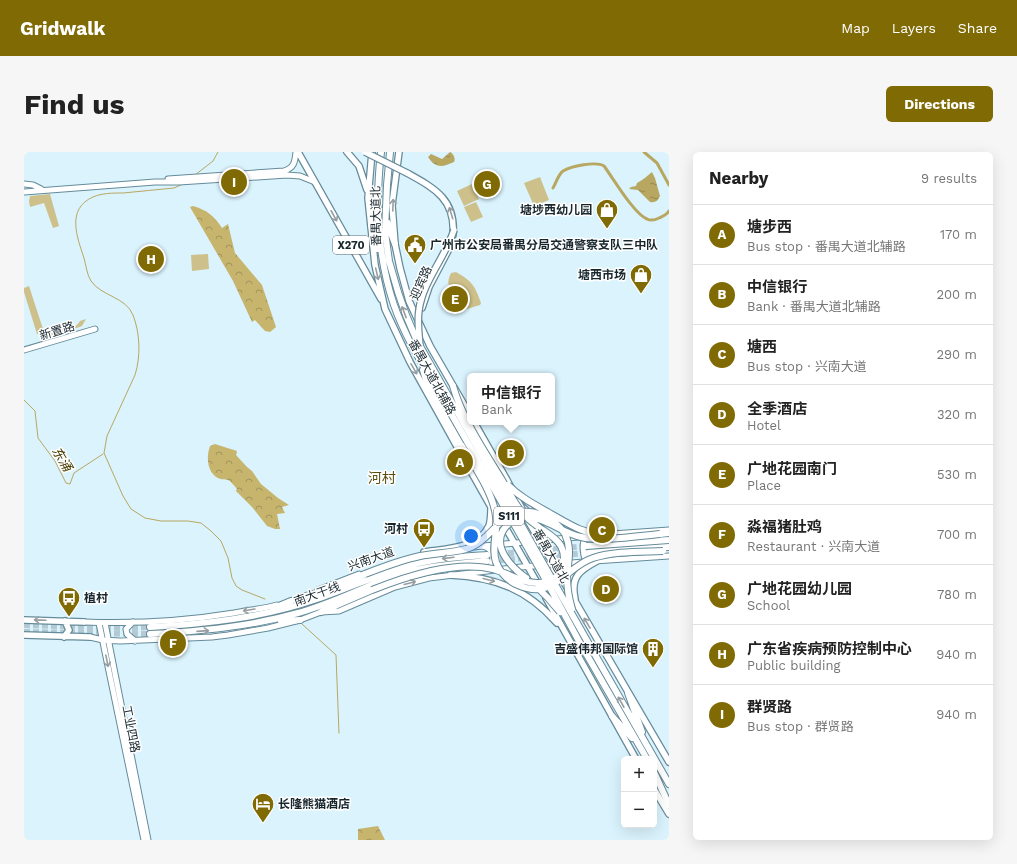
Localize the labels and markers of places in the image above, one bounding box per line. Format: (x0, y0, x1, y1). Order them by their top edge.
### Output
pin: I (221, 167, 247, 197)
pin: G (474, 169, 500, 199)
shop icon: 塘埗西幼儿园 (594, 197, 620, 230)
place label: 塘埗西幼儿园 (520, 203, 592, 217)
public building icon: 广州市公安局番禺分局交通警察支队三中队 (402, 232, 428, 265)
place label: 广州市公安局番禺分局交通警察支队三中队 (430, 238, 658, 252)
pin: H (138, 244, 164, 274)
shop icon: 塘西市场 (628, 262, 654, 295)
place label: 塘西市场 (578, 268, 626, 282)
pin: E (442, 284, 468, 314)
pin: B (498, 438, 524, 468)
pin: A (447, 447, 473, 477)
pin: C (589, 515, 615, 545)
bus stop icon: 河村 (411, 516, 437, 549)
place label: 河村 (384, 522, 408, 536)
pin: D (593, 574, 619, 604)
bus stop icon: 植村 (56, 585, 82, 618)
place label: 植村 (84, 591, 108, 605)
pin: F (160, 628, 186, 658)
building icon: 吉盛伟邦国际馆 (640, 636, 666, 669)
place label: 吉盛伟邦国际馆 (554, 642, 638, 656)
hotel icon: 长隆熊猫酒店 (250, 791, 276, 824)
place label: 长隆熊猫酒店 (278, 797, 350, 811)

